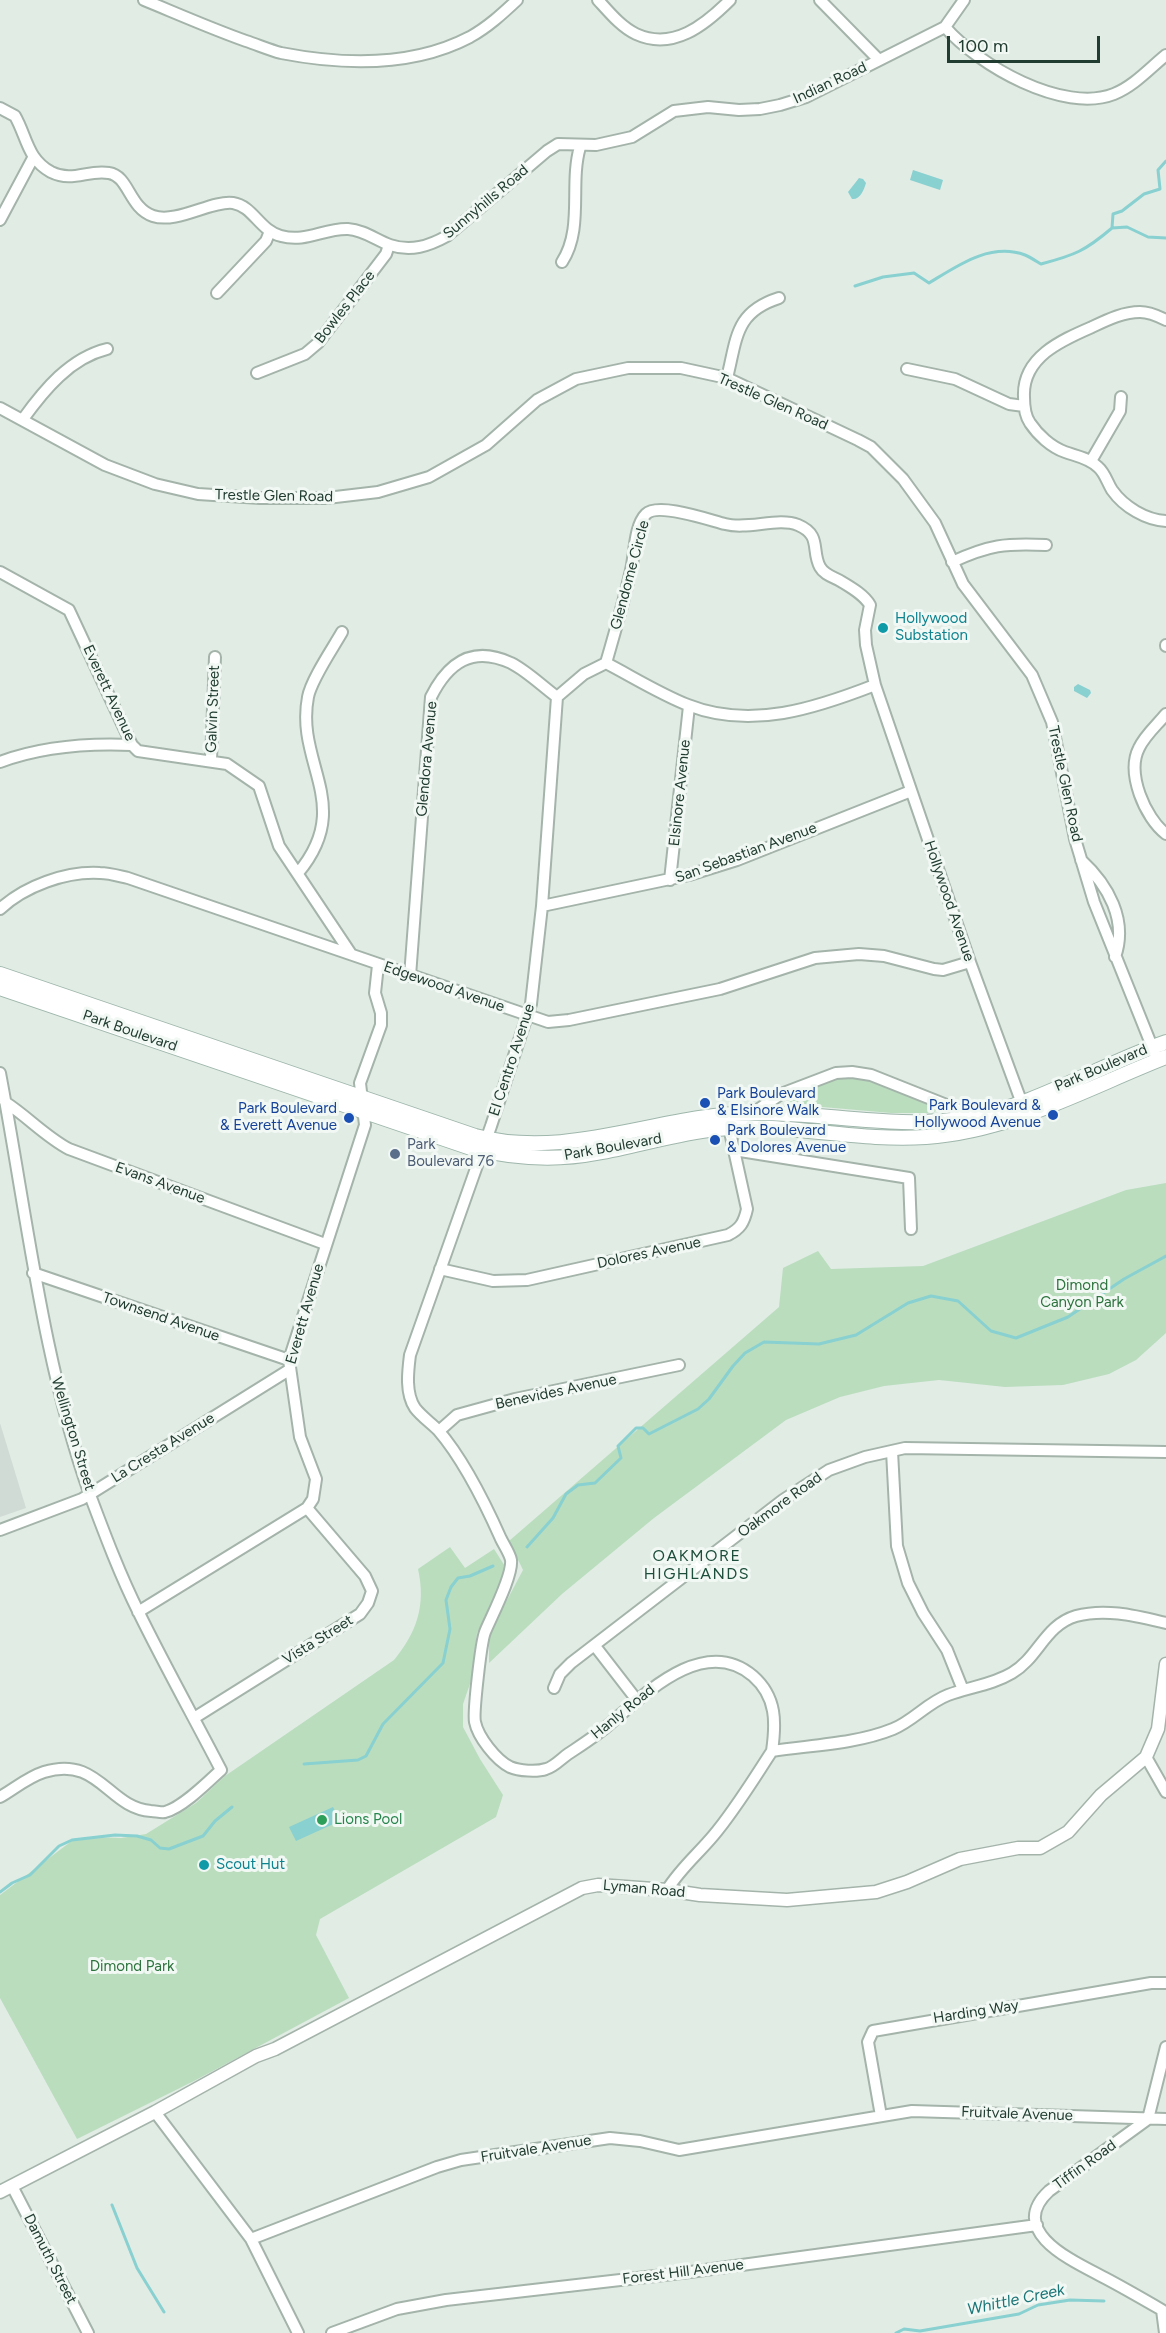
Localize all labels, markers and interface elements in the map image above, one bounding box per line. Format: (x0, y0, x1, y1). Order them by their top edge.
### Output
scale bar (950, 24, 1103, 62)
text: 100 m (958, 35, 1008, 57)
street label: Indian Road (790, 58, 870, 108)
street label: Sunnyhills Road (440, 161, 532, 243)
street label: Bowles Place (311, 267, 379, 347)
street label: Trestle Glen Road (715, 370, 831, 434)
street label: Trestle Glen Road (215, 486, 333, 506)
street label: Glendome Circle (607, 518, 653, 632)
place label: Hollywood Substation (895, 610, 968, 645)
marker: Hollywood Substation (876, 621, 890, 635)
street label: Everett Avenue (79, 642, 139, 744)
street label: Galvin Street (202, 665, 224, 753)
street label: Glendora Avenue (413, 700, 441, 818)
street label: Trestle Glen Road (1044, 724, 1086, 844)
street label: Elsinore Avenue (665, 739, 695, 847)
street label: San Sebastian Avenue (673, 819, 819, 887)
street label: Hollywood Avenue (920, 838, 978, 964)
street label: Edgewood Avenue (381, 958, 507, 1016)
street label: El Centro Avenue (485, 1002, 539, 1118)
street label: Park Boulevard (80, 1006, 180, 1056)
street label: Park Boulevard (1052, 1040, 1150, 1096)
place label: Park Boulevard & Elsinore Walk (717, 1085, 819, 1120)
marker: Park Boulevard & Elsinore Walk (698, 1096, 712, 1110)
place label: Park Boulevard & Hollywood Avenue (914, 1097, 1041, 1132)
place label: Park Boulevard & Everett Avenue (220, 1100, 337, 1135)
marker: Park Boulevard & Hollywood Avenue (1046, 1108, 1060, 1122)
marker: Park Boulevard & Everett Avenue (342, 1111, 356, 1125)
place label: Park Boulevard & Dolores Avenue (727, 1122, 846, 1157)
street label: Park Boulevard (563, 1130, 663, 1164)
marker: Park Boulevard & Dolores Avenue (708, 1133, 722, 1147)
place label: Park Boulevard 76 (407, 1136, 494, 1171)
marker: Park Boulevard 76 (388, 1147, 402, 1161)
street label: Evans Avenue (113, 1158, 207, 1208)
street label: Dolores Avenue (595, 1233, 703, 1273)
street label: Everett Avenue (282, 1262, 328, 1366)
park label: Dimond Canyon Park (1040, 1277, 1124, 1312)
street label: Townsend Avenue (100, 1289, 222, 1345)
street label: Benevides Avenue (494, 1370, 618, 1414)
street label: Wellington Street (47, 1375, 99, 1493)
street label: La Cresta Avenue (108, 1409, 218, 1487)
street label: Oakmore Road (734, 1468, 826, 1542)
district label: OAKMORE HIGHLANDS (644, 1546, 750, 1584)
street label: Vista Street (279, 1611, 357, 1669)
street label: Hanly Road (588, 1681, 658, 1743)
place label: Lions Pool (334, 1811, 402, 1829)
marker: Lions Pool (315, 1813, 329, 1827)
place label: Scout Hut (216, 1856, 285, 1874)
marker: Scout Hut (197, 1858, 211, 1872)
street label: Lyman Road (602, 1876, 686, 1902)
park label: Dimond Park (90, 1958, 174, 1976)
street label: Harding Way (932, 1996, 1020, 2028)
street label: Fruitvale Avenue (961, 2103, 1073, 2125)
street label: Fruitvale Avenue (479, 2131, 593, 2167)
street label: Tiffin Road (1050, 2136, 1120, 2194)
street label: Damuth Street (20, 2211, 80, 2307)
street label: Forest Hill Avenue (621, 2256, 745, 2288)
water label: Whittle Creek (966, 2280, 1066, 2320)

